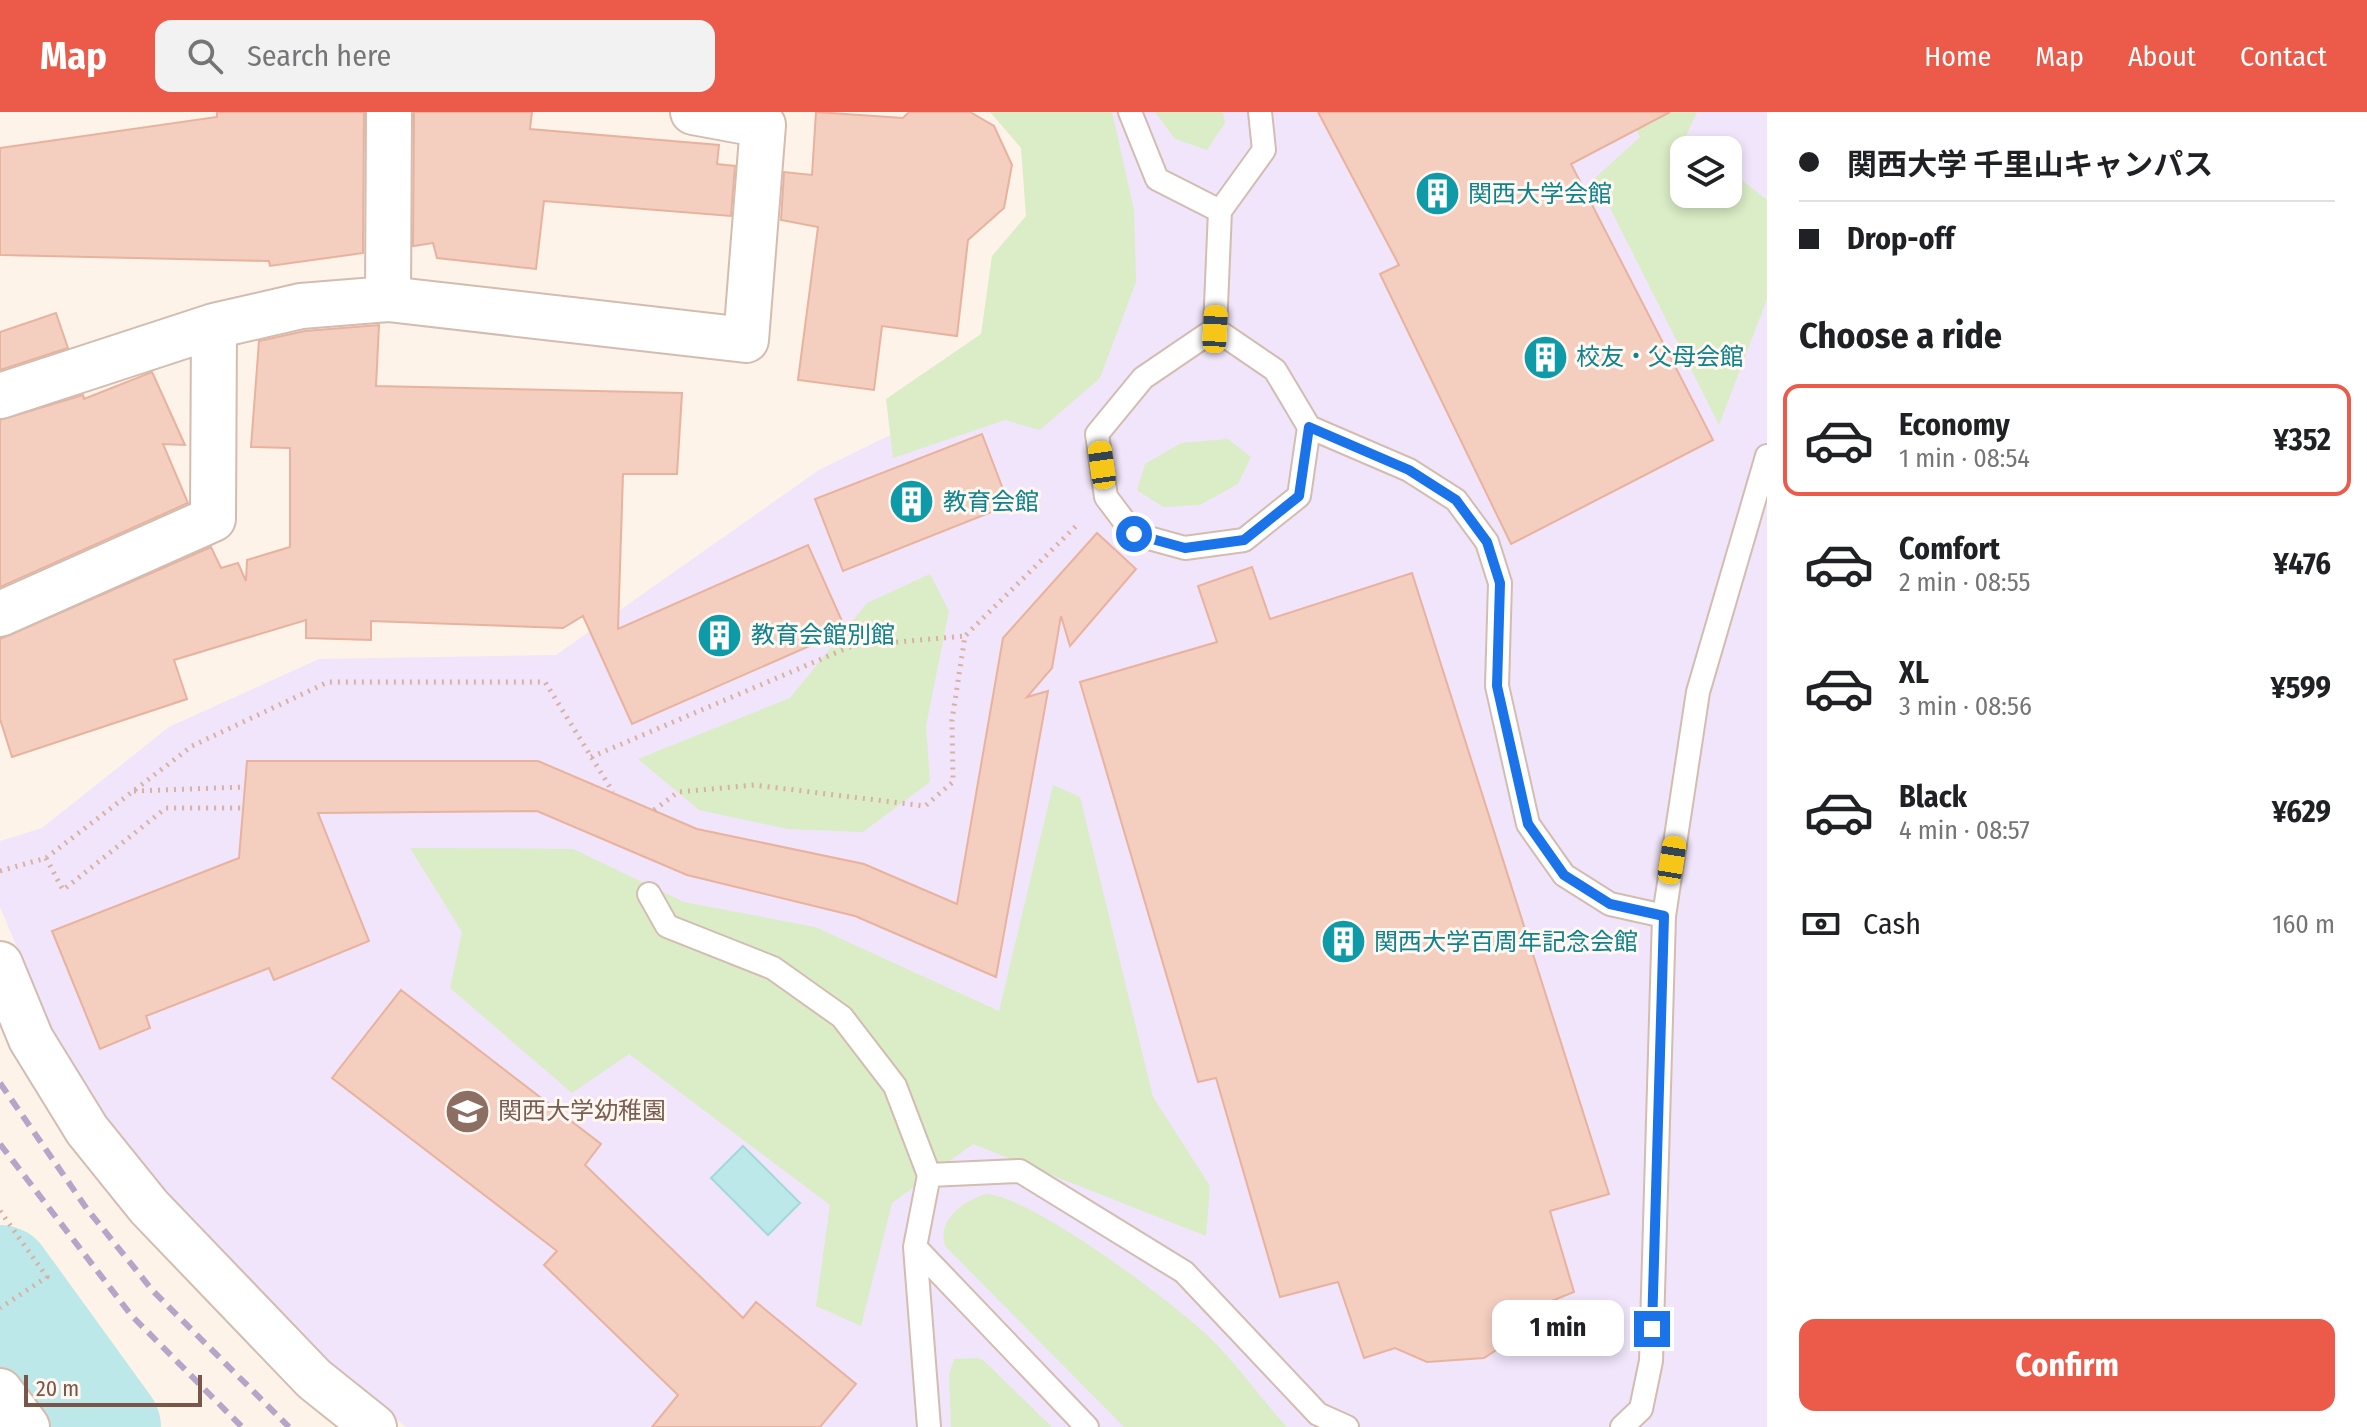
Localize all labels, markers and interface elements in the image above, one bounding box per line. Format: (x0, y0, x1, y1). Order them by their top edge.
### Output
search box (155, 20, 715, 92)
text: Map (40, 33, 107, 79)
icon: search (183, 34, 227, 78)
text: Search here (247, 38, 391, 74)
text: Home (1924, 40, 1991, 73)
text: Map (2035, 40, 2084, 73)
text: About (2128, 40, 2196, 73)
text: Contact (2240, 40, 2327, 73)
map controls (1670, 136, 1742, 208)
button: layers (1670, 136, 1742, 208)
text: 関西大学 千里山キャンパス (1847, 147, 2213, 183)
building icon: 関西大学会館 (1413, 170, 1461, 218)
place label: 関西大学会館 (1468, 180, 1612, 208)
text: Drop-off (1847, 221, 1954, 257)
car (1202, 304, 1228, 354)
text: Choose a ride (1799, 314, 2002, 358)
building icon: 校友・父母会館 (1521, 333, 1569, 381)
place label: 校友・父母会館 (1576, 343, 1744, 371)
icon: car (1803, 404, 1875, 476)
text: Economy (1899, 407, 2010, 443)
text: ¥352 (2273, 422, 2331, 458)
car (1087, 440, 1117, 490)
text: 1 min · 08:54 (1899, 443, 2030, 474)
building icon: 教育会館 (888, 478, 936, 526)
place label: 教育会館 (943, 488, 1039, 516)
route start (1116, 516, 1152, 552)
icon: car (1803, 528, 1875, 600)
text: Comfort (1899, 531, 2000, 567)
text: ¥476 (2273, 546, 2331, 582)
text: 2 min · 08:55 (1899, 567, 2030, 598)
building icon: 教育会館別館 (696, 611, 744, 659)
place label: 教育会館別館 (751, 621, 895, 649)
icon: car (1803, 652, 1875, 724)
text: XL (1899, 655, 1929, 691)
text: ¥599 (2270, 670, 2331, 706)
text: 3 min · 08:56 (1899, 691, 2032, 722)
icon: car (1803, 776, 1875, 848)
text: Black (1899, 779, 1967, 815)
text: ¥629 (2272, 794, 2331, 830)
text: 4 min · 08:57 (1899, 815, 2030, 846)
car (1656, 834, 1688, 886)
icon: cash (1799, 902, 1843, 946)
text: Cash (1863, 906, 1921, 942)
text: 160 m (2272, 909, 2335, 940)
building icon: 関西大学百周年記念会館 (1319, 918, 1367, 966)
place label: 関西大学百周年記念会館 (1374, 928, 1638, 956)
school or university icon: 関西大学幼稚園 (443, 1087, 491, 1135)
place label: 関西大学幼稚園 (498, 1097, 666, 1125)
callout: 1 min (1492, 1301, 1624, 1357)
route end (1634, 1311, 1670, 1347)
text: 1 min (1530, 1312, 1586, 1343)
button: Confirm (1799, 1319, 2335, 1411)
scale bar (24, 1371, 202, 1407)
text: 20 m (36, 1375, 79, 1402)

